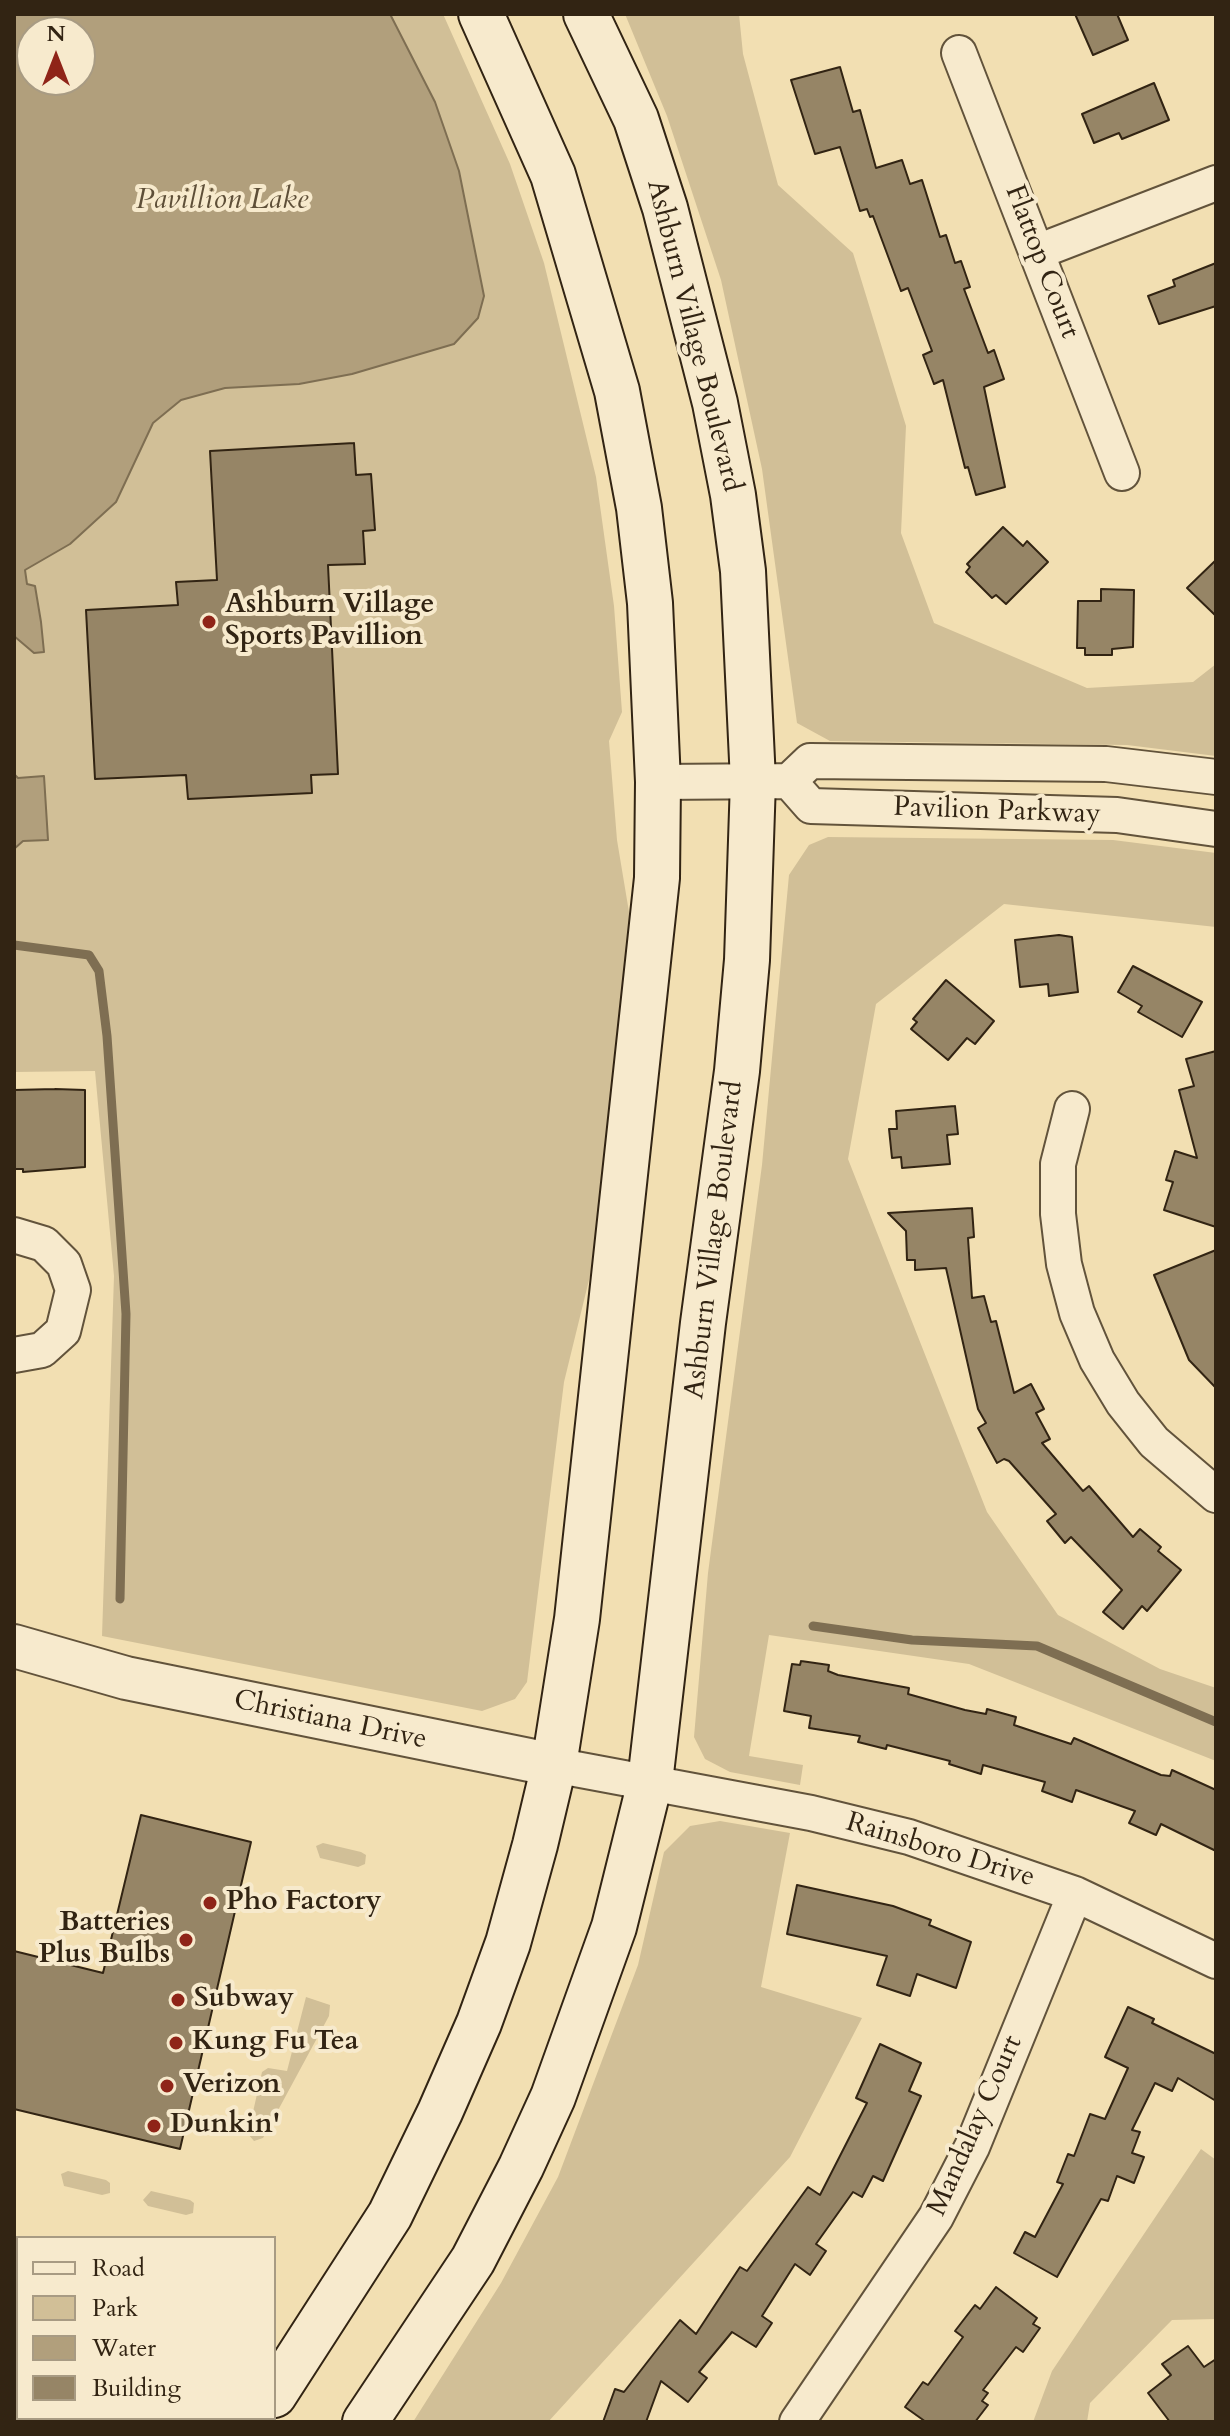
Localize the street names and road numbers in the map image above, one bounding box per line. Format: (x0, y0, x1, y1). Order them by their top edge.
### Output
street label: Ashburn Village Boulevard (638, 177, 748, 495)
street label: Flattop Court (996, 181, 1086, 343)
street label: Pavilion Parkway (893, 792, 1101, 832)
street label: Ashburn Village Boulevard (679, 1079, 751, 1401)
street label: Christiana Drive (231, 1684, 429, 1758)
street label: Rainsboro Drive (842, 1806, 1038, 1896)
street label: Mandalay Court (921, 2031, 1031, 2221)

